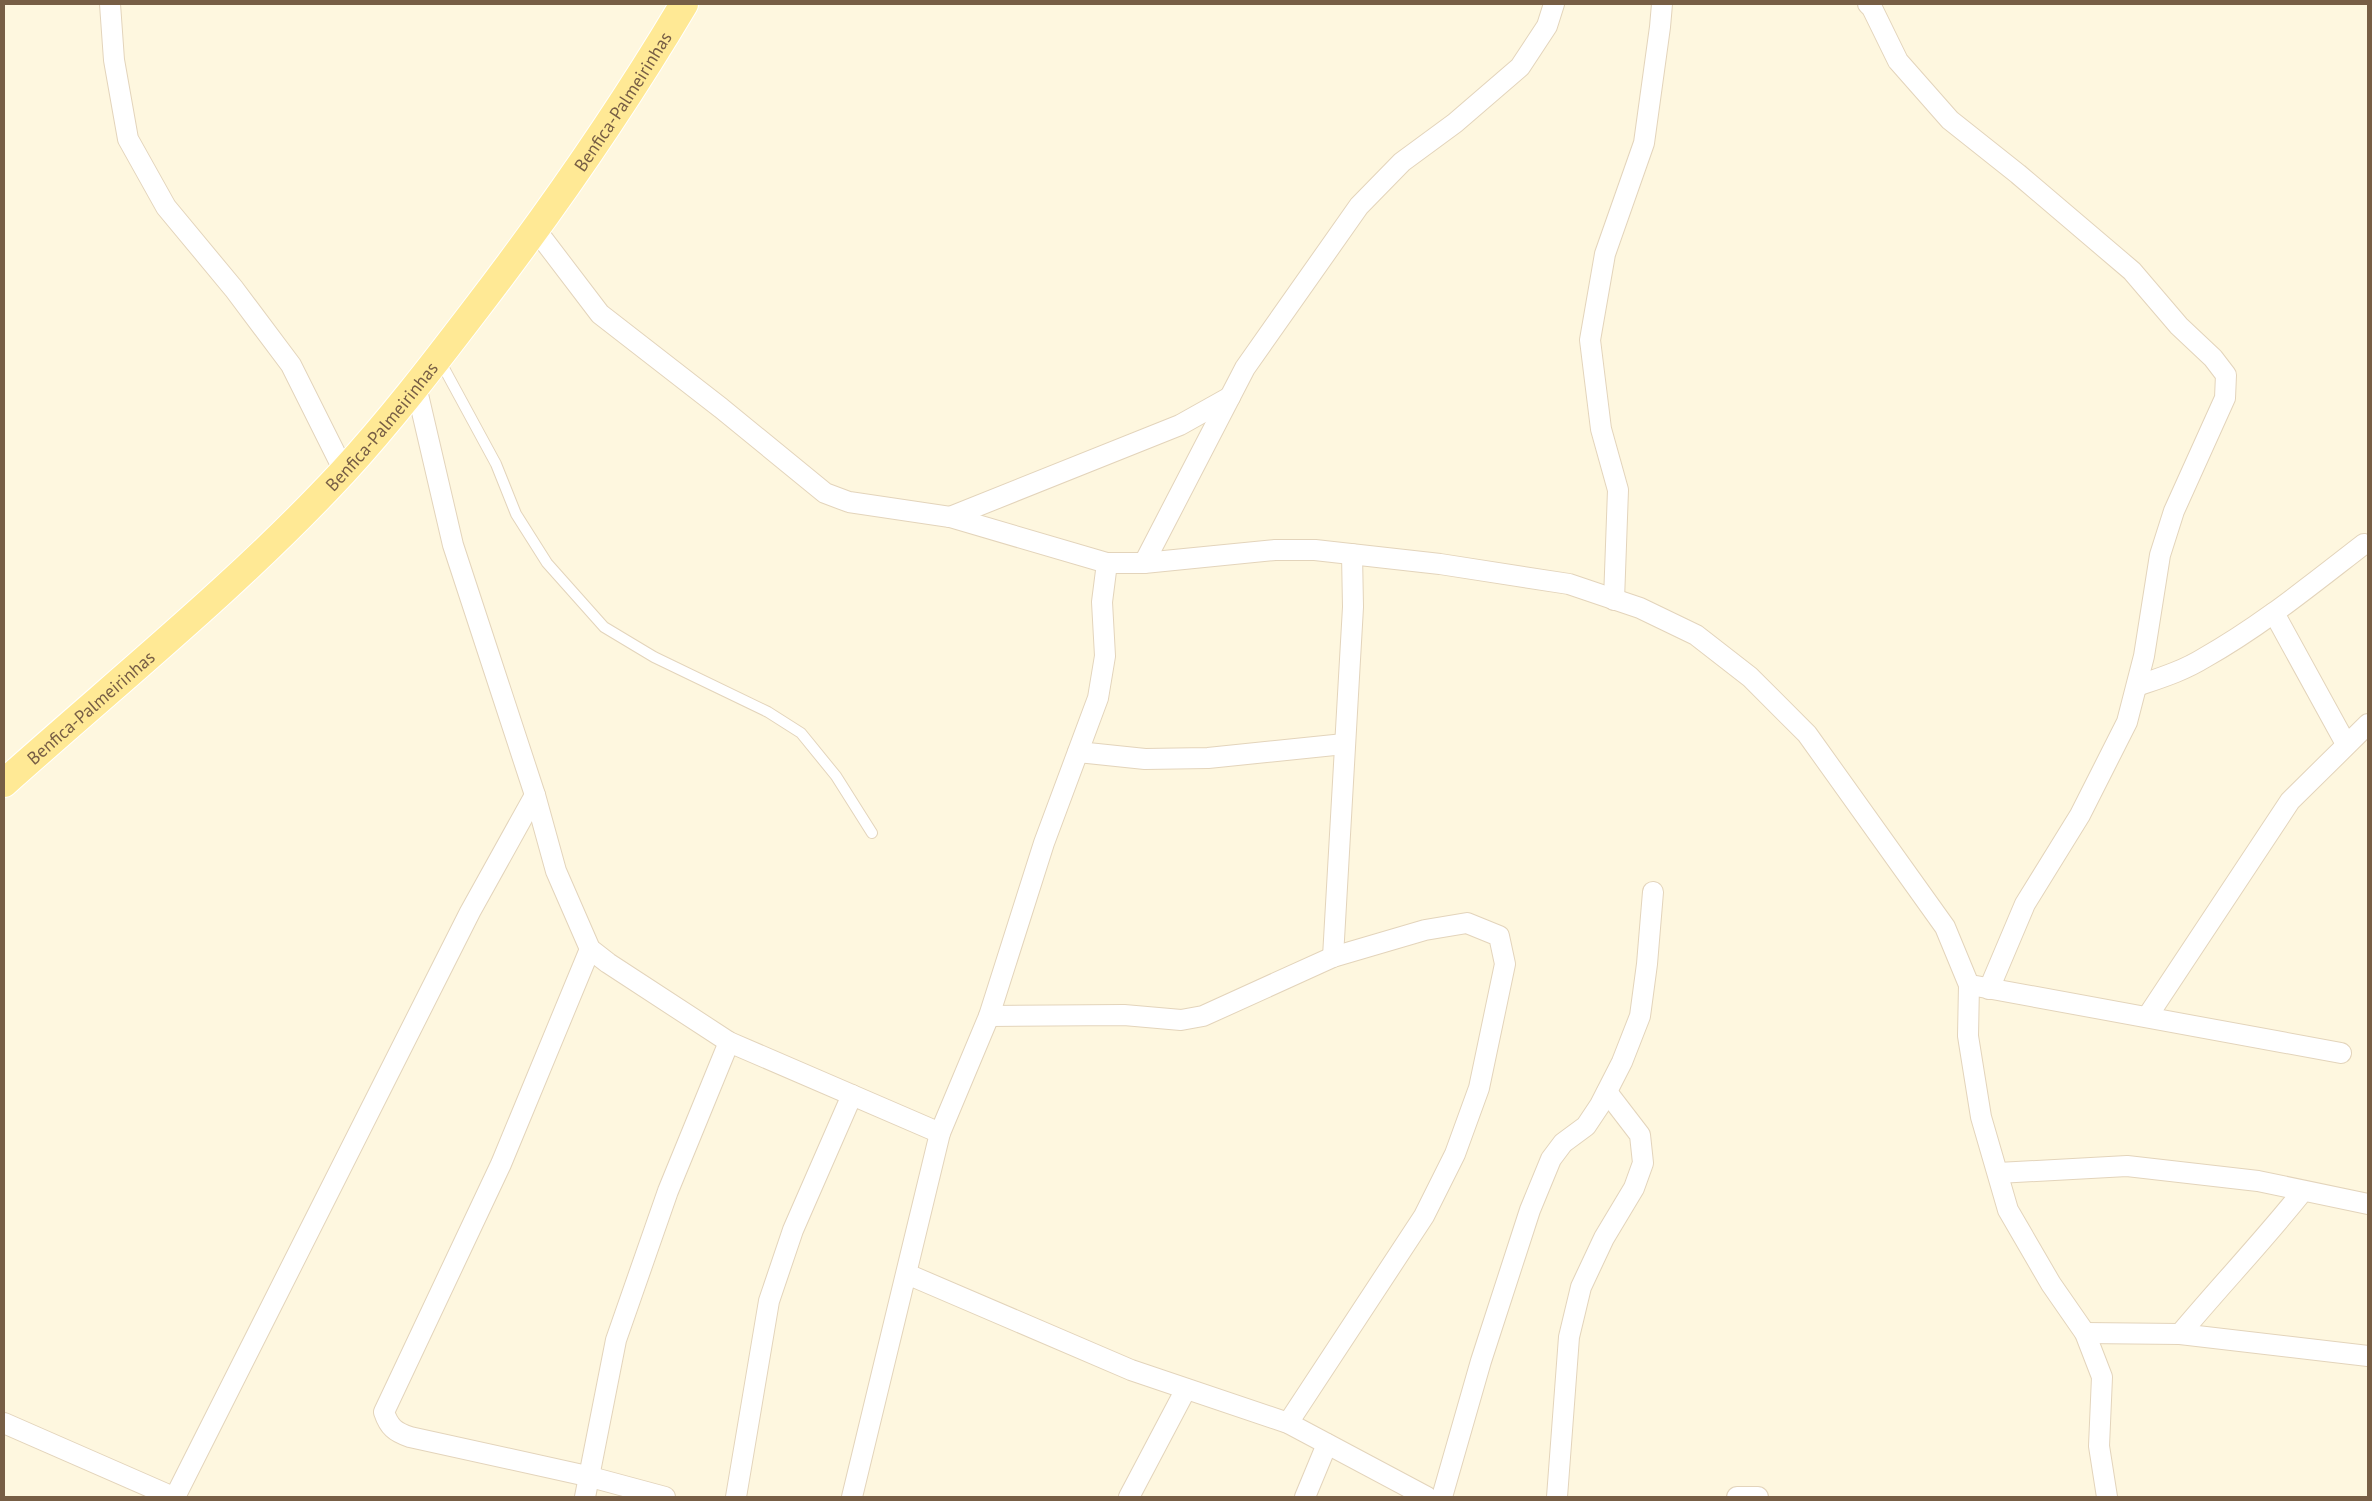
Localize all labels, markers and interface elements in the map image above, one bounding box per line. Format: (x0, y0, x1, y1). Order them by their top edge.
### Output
street label: Benfica-Palmeirinhas (568, 27, 676, 176)
street label: Benfica-Palmeirinhas (320, 357, 443, 495)
street label: Benfica-Palmeirinhas (22, 645, 159, 769)

